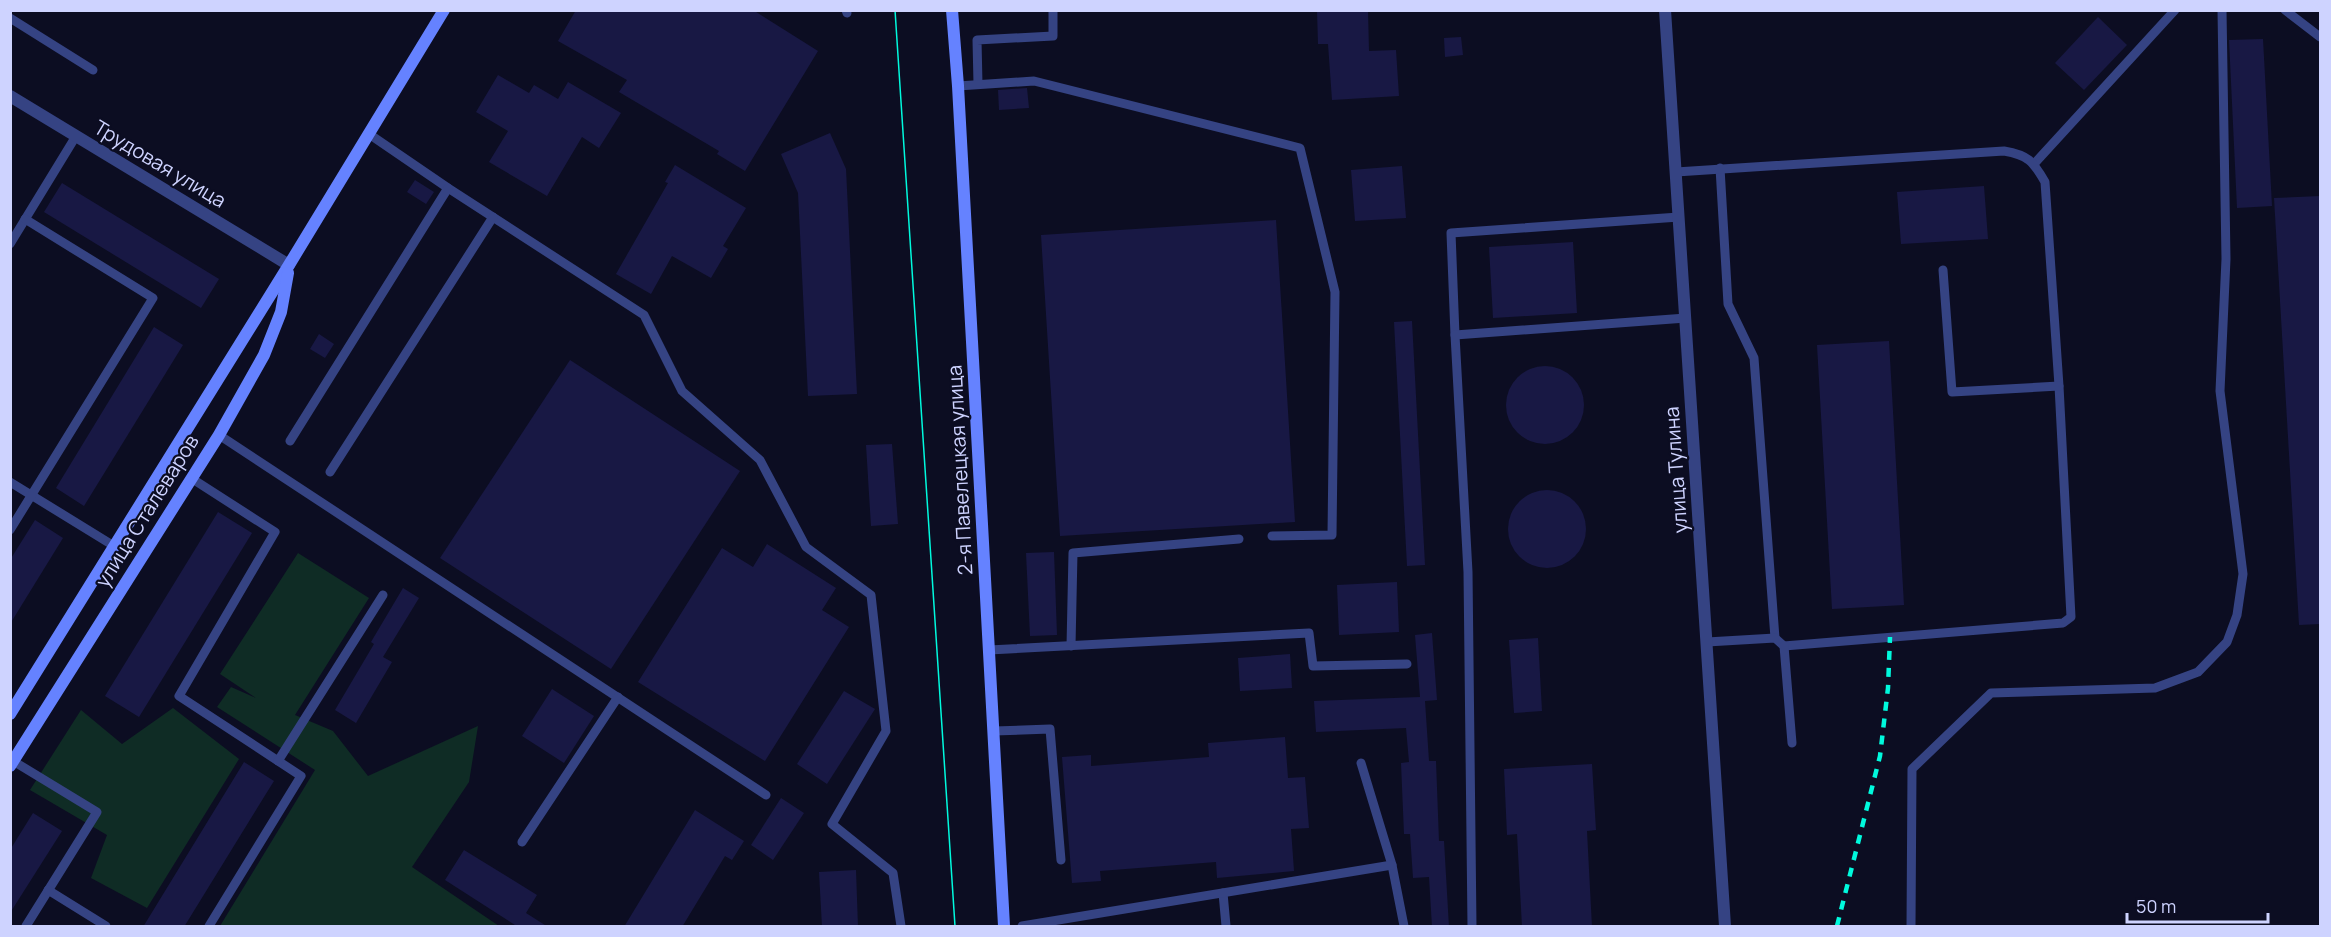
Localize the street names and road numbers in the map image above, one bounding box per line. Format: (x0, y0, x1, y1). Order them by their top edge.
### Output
street label: Трудовая улица (89, 113, 231, 214)
street label: 2-я Павелецкая улица (941, 364, 978, 576)
street label: улица Тулина (1658, 406, 1693, 534)
street label: улица Сталеваров (89, 429, 205, 592)

